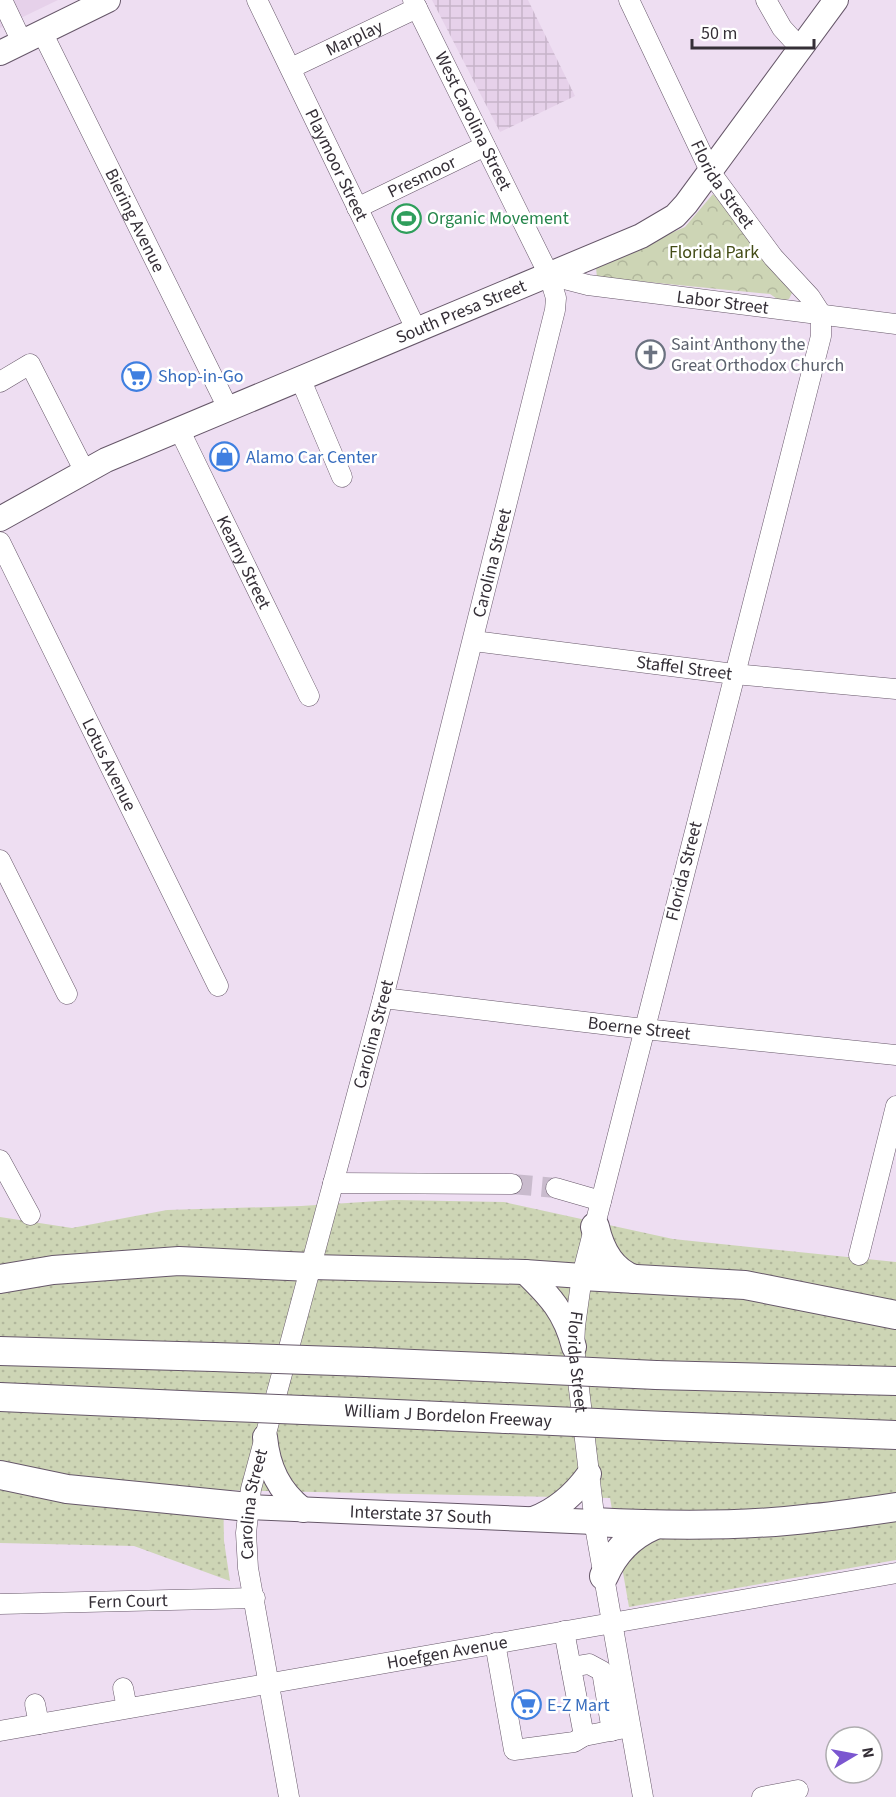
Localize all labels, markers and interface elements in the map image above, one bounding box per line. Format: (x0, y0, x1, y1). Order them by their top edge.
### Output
scale bar (692, 12, 814, 50)
street label: Marplay (322, 13, 387, 62)
text: 50 m (701, 21, 737, 46)
street label: West Carolina Street (429, 47, 517, 195)
street label: Playmoor Street (299, 105, 374, 225)
street label: Florida Street (685, 136, 761, 234)
street label: Presmoor (383, 149, 461, 204)
street label: Biering Avenue (99, 164, 171, 276)
sports icon: Organic Movement (390, 202, 422, 234)
place label: Organic Movement (427, 206, 569, 231)
park label: Florida Park (669, 240, 759, 265)
street label: South Presa Street (392, 273, 530, 350)
street label: Labor Street (675, 284, 770, 320)
place label: Saint Anthony the Great Orthodox Church (671, 332, 844, 378)
church icon: Saint Anthony the Great Orthodox Church (634, 338, 666, 370)
supermarket icon: Shop-in-Go (121, 360, 153, 392)
place label: Shop-in-Go (158, 364, 244, 389)
shop icon: Alamo Car Center (209, 441, 241, 473)
place label: Alamo Car Center (246, 445, 378, 470)
street label: Carolina Street (466, 505, 517, 620)
street label: Kearny Street (210, 511, 277, 613)
street label: Staffel Street (635, 649, 734, 686)
street label: Lotus Avenue (76, 714, 143, 815)
street label: Florida Street (660, 819, 708, 923)
street label: Carolina Street (347, 977, 400, 1091)
street label: Boerne Street (587, 1010, 692, 1046)
street label: Florida Street (561, 1310, 594, 1414)
street label: William J Bordelon Freeway (344, 1398, 553, 1434)
street label: Carolina Street (233, 1446, 274, 1560)
street label: Interstate 37 South (349, 1499, 492, 1530)
street label: Fern Court (88, 1588, 168, 1614)
street label: Hoefgen Avenue (385, 1629, 509, 1675)
supermarket icon: E-Z Mart (510, 1689, 542, 1721)
place label: E-Z Mart (547, 1693, 610, 1718)
north arrow (824, 1725, 884, 1785)
text: N (856, 1745, 880, 1760)

